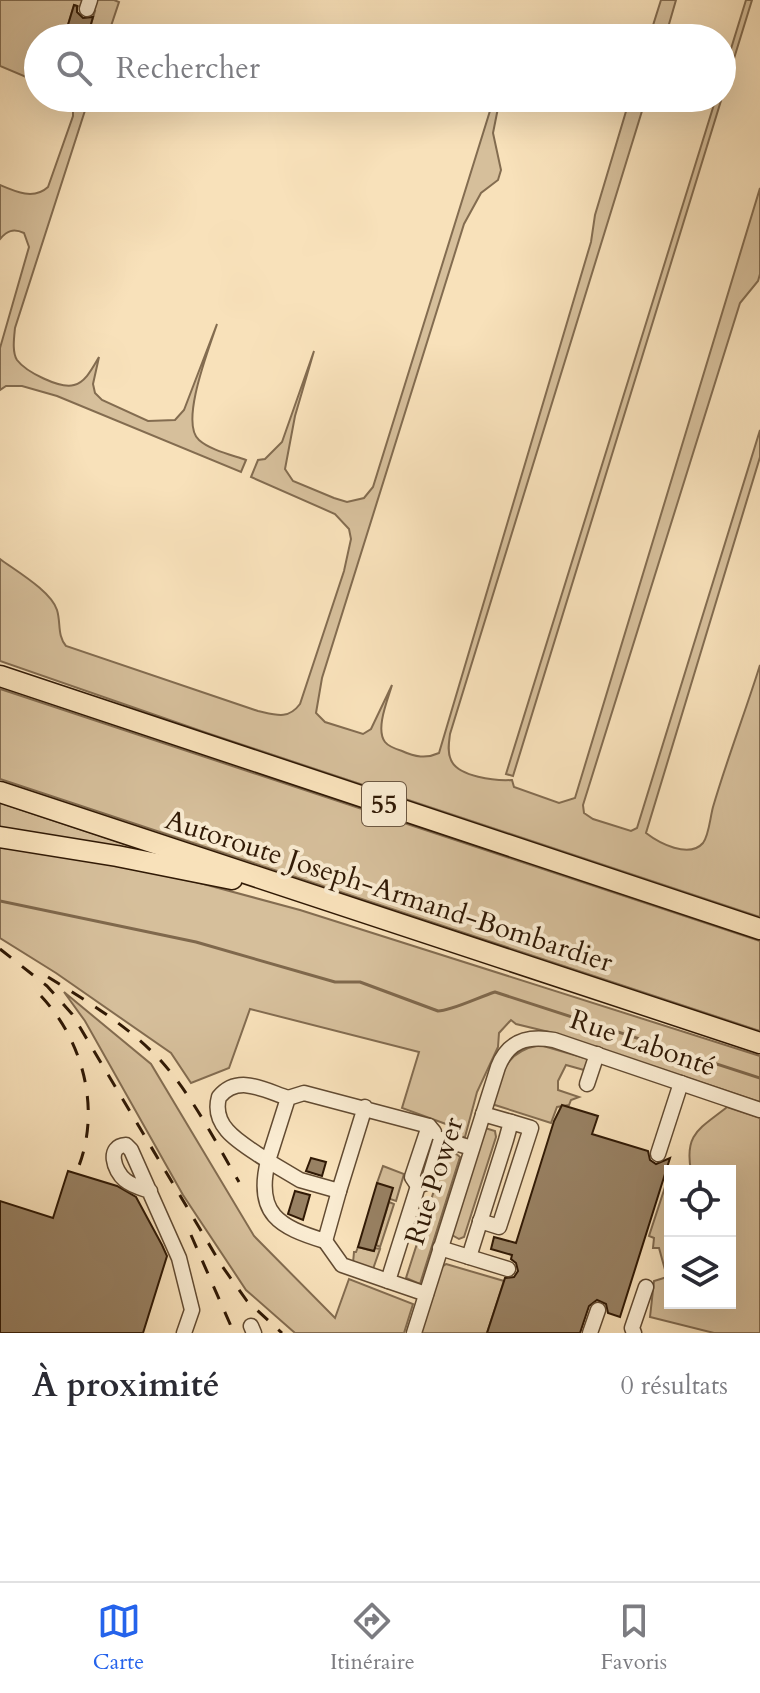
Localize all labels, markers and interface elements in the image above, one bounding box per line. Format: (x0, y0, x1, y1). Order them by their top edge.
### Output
search box (24, 24, 736, 112)
icon: search (52, 46, 96, 90)
text: Rechercher (116, 48, 260, 89)
road number: 55 (362, 782, 406, 826)
street label: Autoroute Joseph-Armand-Bombardier (160, 801, 618, 982)
street label: Rue Labonté (565, 1000, 721, 1086)
street label: Rue Power (396, 1112, 473, 1250)
map controls (664, 1165, 736, 1309)
button: locate (664, 1165, 736, 1237)
button: layers (664, 1237, 736, 1309)
text: À proximité (32, 1362, 219, 1408)
text: 0 résultats (620, 1368, 728, 1403)
tab: Carte (93, 1599, 144, 1677)
tab: Itinéraire (330, 1599, 415, 1677)
tab: Favoris (600, 1599, 667, 1677)

